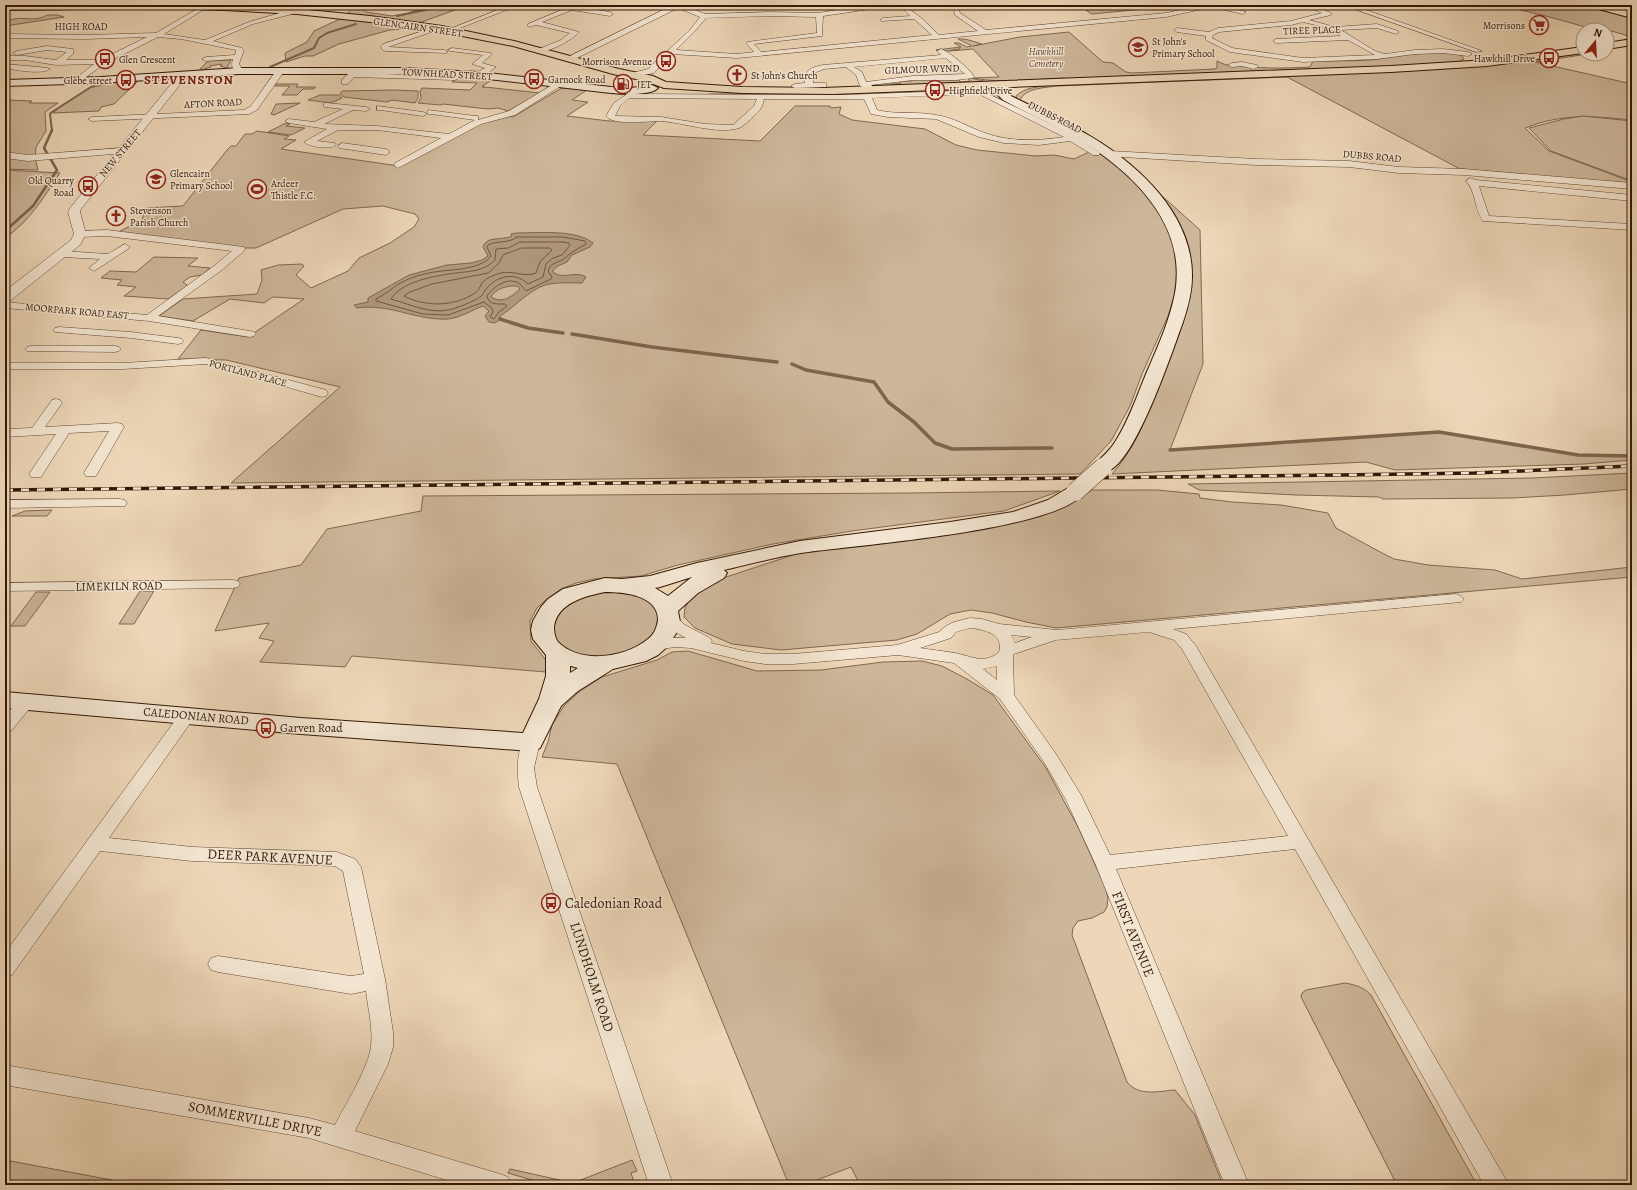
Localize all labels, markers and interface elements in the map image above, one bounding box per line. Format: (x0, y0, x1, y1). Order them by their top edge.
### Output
street label: GLENCAIRN STREET (373, 14, 464, 40)
supermarket icon: Morrisons (1528, 14, 1550, 36)
place label: Morrisons (1483, 19, 1525, 32)
street label: HIGH ROAD (54, 20, 108, 33)
street label: TIREE PLACE (1283, 22, 1341, 38)
north arrow (1575, 22, 1615, 62)
text: N (1592, 25, 1604, 41)
place label: St John's Primary School (1152, 35, 1215, 60)
school or university icon: St John's Primary School (1127, 36, 1149, 58)
park label: Hawkhill Cemetery (1028, 45, 1064, 70)
bus stop icon: Hawkhill Drive (1538, 47, 1560, 69)
bus stop icon: Glen Crescent (94, 48, 116, 70)
bus stop icon: Morrison Avenue (655, 50, 677, 72)
place label: Hawkhill Drive (1474, 52, 1536, 65)
place label: Glen Crescent (119, 53, 176, 66)
place label: Morrison Avenue (582, 55, 653, 68)
street label: GILMOUR WYND (884, 61, 960, 77)
church icon: St John's Church (726, 64, 748, 86)
street label: TOWNHEAD STREET (401, 65, 493, 83)
bus stop icon: Garnock Road (523, 68, 545, 90)
bus stop icon: Glebe street (115, 69, 137, 91)
place label: St John's Church (751, 69, 818, 82)
district label: STEVENSTON (144, 71, 234, 88)
place label: Garnock Road (548, 73, 606, 86)
fuel station icon: JET (612, 73, 634, 95)
place label: Glebe street (64, 74, 113, 87)
place label: JET (637, 78, 652, 91)
bus stop icon: Highfield Drive (924, 79, 946, 101)
place label: Highfield Drive (949, 84, 1013, 97)
street label: AFTON ROAD (183, 95, 242, 111)
street label: DUBBS ROAD (1026, 98, 1084, 136)
street label: NEW STREET (96, 126, 144, 180)
street label: DUBBS ROAD (1342, 147, 1402, 165)
place label: Glencairn Primary School (170, 167, 233, 192)
school or university icon: Glencairn Primary School (145, 168, 167, 190)
place label: Old Quarry Road (28, 174, 75, 199)
bus stop icon: Old Quarry Road (77, 175, 99, 197)
place label: Ardeer Thistle F.C. (270, 177, 316, 202)
sports icon: Ardeer Thistle F.C. (246, 178, 268, 200)
place label: Stevenson Parish Church (130, 204, 189, 229)
church icon: Stevenson Parish Church (105, 205, 127, 227)
street label: MOORPARK ROAD EAST (25, 300, 130, 322)
street label: PORTLAND PLACE (208, 356, 288, 390)
street label: LIMEKILN ROAD (75, 577, 163, 595)
street label: CALEDONIAN ROAD (143, 703, 249, 729)
bus stop icon: Garven Road (255, 717, 277, 739)
place label: Garven Road (280, 720, 343, 736)
street label: DEER PARK AVENUE (207, 844, 333, 870)
street label: FIRST AVENUE (1107, 888, 1159, 980)
bus stop icon: Caledonian Road (540, 892, 562, 914)
place label: Caledonian Road (565, 894, 663, 913)
street label: LUNDHOLM ROAD (565, 920, 619, 1035)
street label: SOMMERVILLE DRIVE (187, 1097, 323, 1141)

